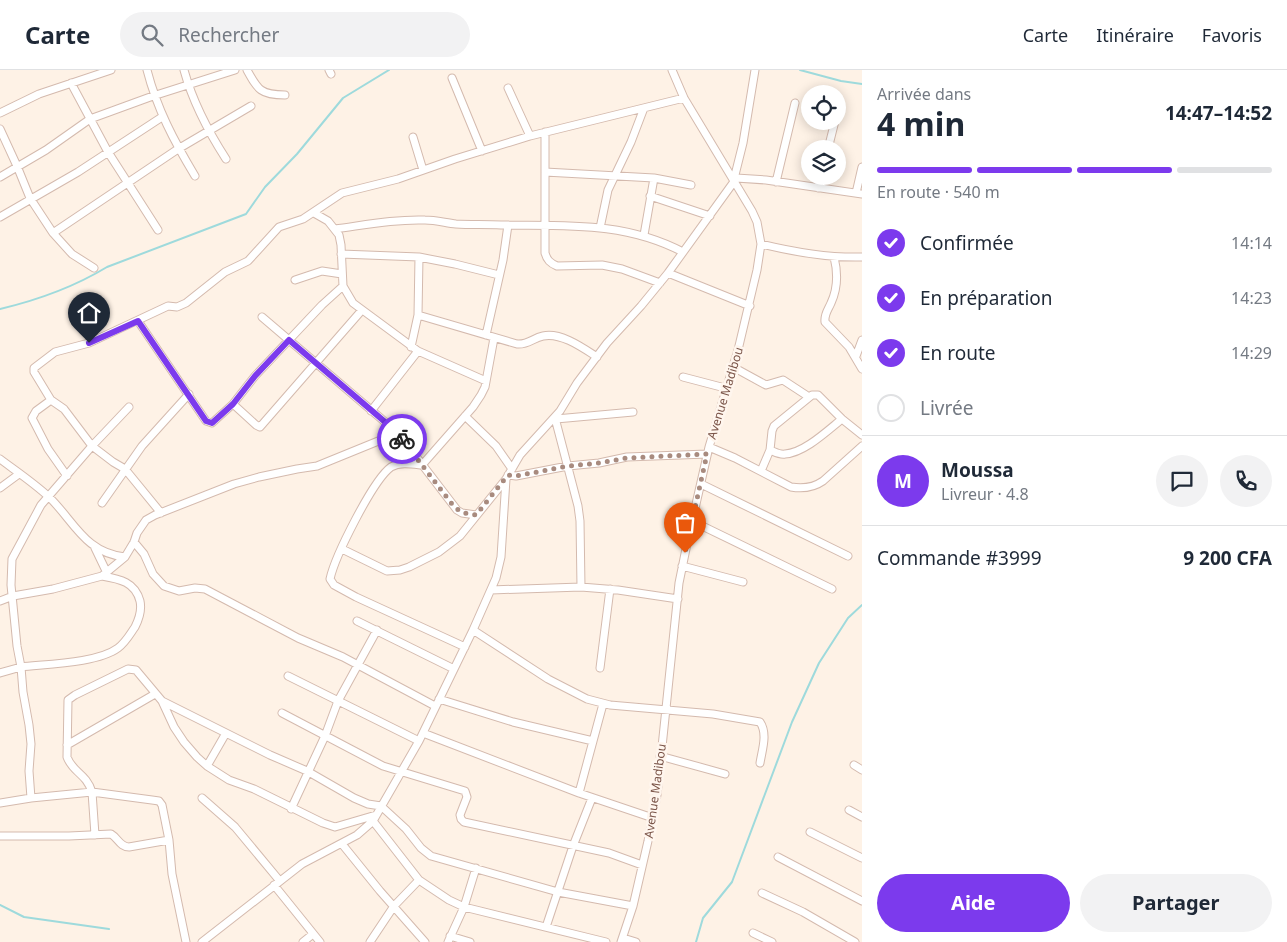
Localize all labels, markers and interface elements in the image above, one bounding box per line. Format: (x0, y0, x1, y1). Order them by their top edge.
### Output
search box (120, 12, 470, 57)
text: Carte (25, 18, 90, 51)
icon: search (138, 21, 166, 49)
text: Rechercher (178, 22, 279, 48)
text: Carte (1023, 23, 1068, 47)
text: Itinéraire (1096, 23, 1174, 47)
text: Favoris (1202, 23, 1262, 47)
text: Arrivée dans (877, 83, 971, 105)
map controls (801, 85, 846, 185)
button: locate (801, 85, 846, 130)
text: 14:47–14:52 (1165, 100, 1272, 126)
text: 4 min (877, 102, 965, 145)
button: layers (801, 140, 846, 185)
text: En route · 540 m (877, 181, 1000, 203)
icon: check (877, 229, 905, 257)
text: Confirmée (920, 230, 1014, 256)
text: 14:14 (1231, 232, 1272, 254)
icon: check (877, 284, 905, 312)
text: En préparation (920, 285, 1053, 311)
text: 14:23 (1231, 287, 1272, 309)
pin (68, 292, 110, 343)
icon: home (75, 299, 103, 327)
icon: check (877, 339, 905, 367)
text: En route (920, 340, 996, 366)
text: 14:29 (1231, 342, 1272, 364)
street label: Avenue Madibou (703, 345, 747, 441)
text: Livrée (920, 395, 973, 421)
courier (377, 414, 427, 464)
icon: bike (388, 425, 416, 453)
button: chat (1156, 455, 1208, 507)
button: phone (1220, 455, 1272, 507)
text: Moussa (941, 457, 1014, 483)
text: M (894, 468, 912, 494)
text: Livreur · 4.8 (941, 483, 1029, 505)
pin (664, 502, 706, 553)
icon: bag (671, 509, 699, 537)
text: Commande #3999 (877, 545, 1042, 571)
text: 9 200 CFA (1183, 545, 1272, 571)
street label: Avenue Madibou (640, 743, 670, 839)
button: Aide (877, 874, 1070, 932)
button: Partager (1080, 874, 1272, 932)

